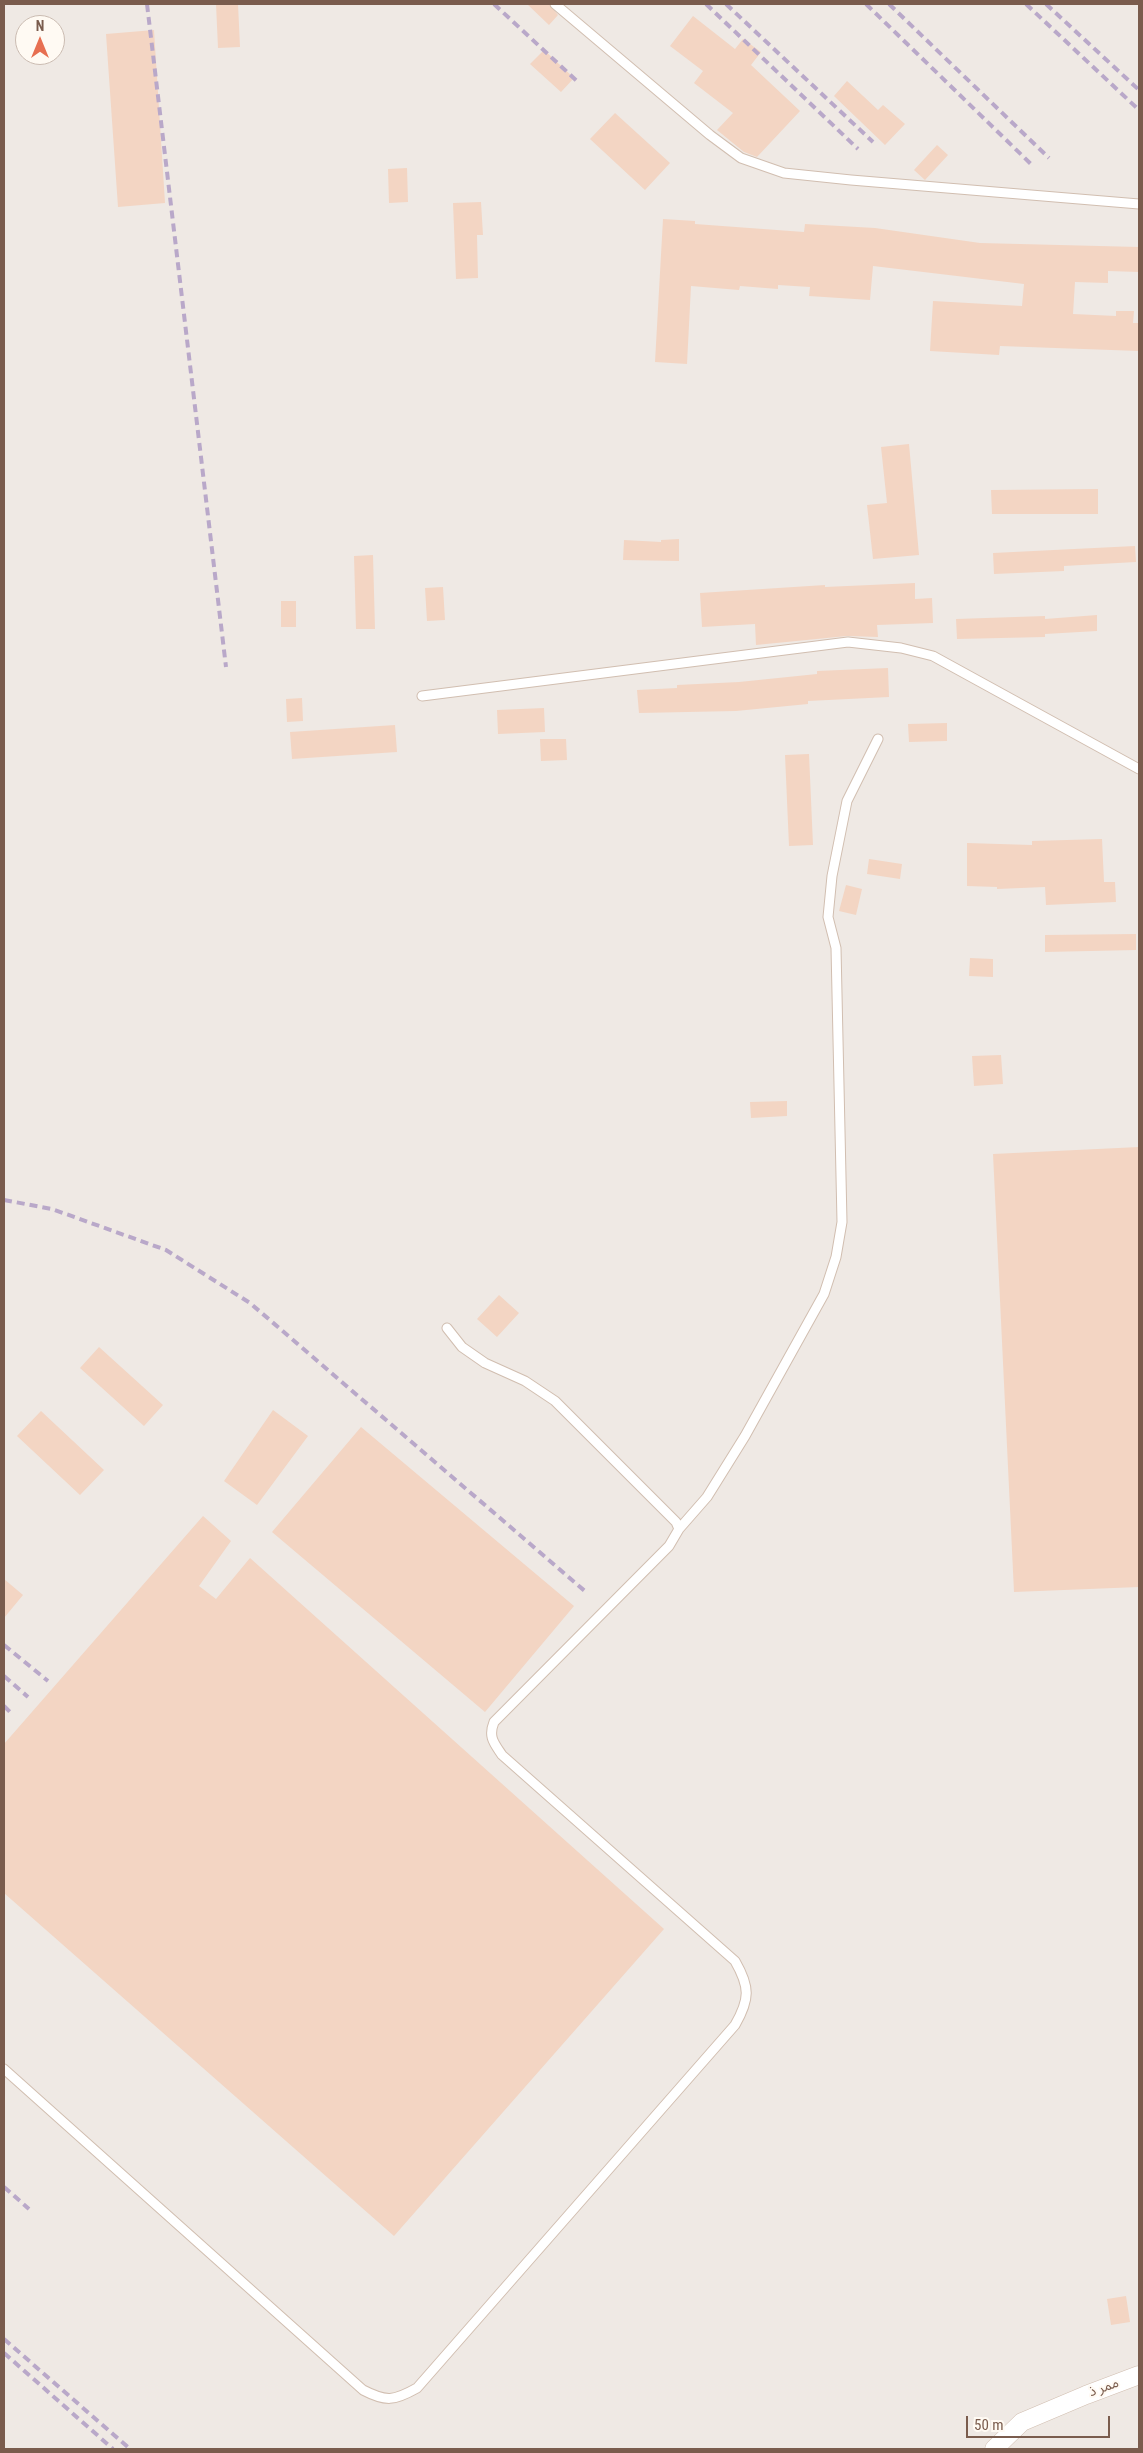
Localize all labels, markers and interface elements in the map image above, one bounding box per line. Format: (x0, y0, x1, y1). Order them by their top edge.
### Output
north arrow (15, 15, 65, 65)
text: N (36, 18, 44, 34)
street label: ممر ذ (1087, 2375, 1121, 2401)
scale bar (968, 2406, 1112, 2438)
text: 50 m (974, 2416, 1004, 2434)

